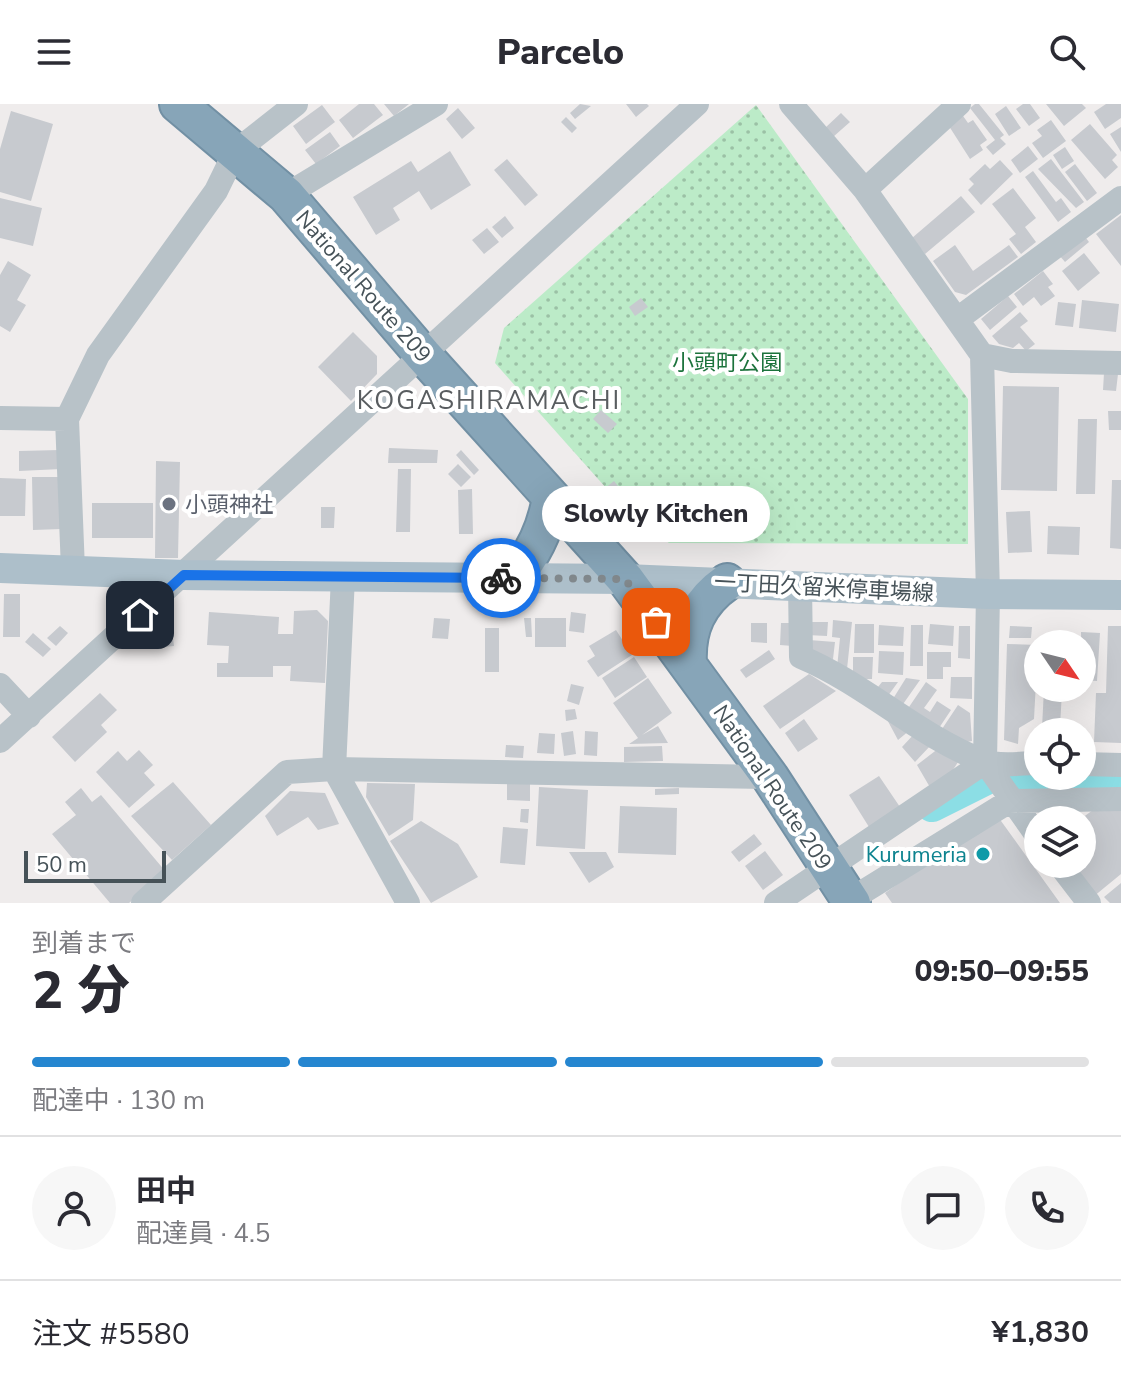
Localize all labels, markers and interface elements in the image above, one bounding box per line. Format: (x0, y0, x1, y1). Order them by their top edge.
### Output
text: Parcelo (497, 28, 624, 77)
icon: menu (32, 30, 76, 74)
icon: search (1045, 30, 1089, 74)
street label: National Route 209 (289, 204, 438, 369)
park label: 小頭町公園 (672, 348, 782, 378)
district label: KOGASHIRAMACHI (357, 383, 621, 418)
callout: Slowly Kitchen (542, 486, 770, 542)
place label: 小頭神社 (185, 490, 273, 520)
marker: 小頭神社 (160, 495, 178, 513)
text: Slowly Kitchen (564, 496, 748, 531)
courier (461, 538, 541, 618)
icon: bike (479, 556, 523, 600)
street label: 一丁田久留米停車場線 (713, 567, 935, 609)
pin (106, 581, 174, 649)
pin (622, 588, 690, 656)
icon: home (118, 593, 162, 637)
icon: bag (634, 600, 678, 644)
north arrow (1024, 630, 1096, 702)
map controls (1024, 630, 1096, 878)
street label: National Route 209 (706, 699, 839, 876)
button: locate (1024, 718, 1096, 790)
button: layers (1024, 806, 1096, 878)
place label: Kurumeria (866, 840, 967, 870)
marker: Kurumeria (974, 845, 992, 863)
scale bar (24, 847, 166, 883)
text: 50 m (36, 850, 87, 880)
text: 到着まで (32, 926, 136, 961)
text: 09:50–09:55 (914, 951, 1089, 992)
text: 2 分 (32, 955, 130, 1026)
text: 配達中 · 130 m (32, 1083, 205, 1118)
button: person (32, 1166, 116, 1250)
button: chat (901, 1166, 985, 1250)
button: phone (1005, 1166, 1089, 1250)
text: 田中 (136, 1171, 196, 1212)
text: 配達員 · 4.5 (136, 1216, 270, 1251)
text: ¥1,830 (992, 1312, 1089, 1353)
text: 注文 #5580 (32, 1314, 190, 1355)

